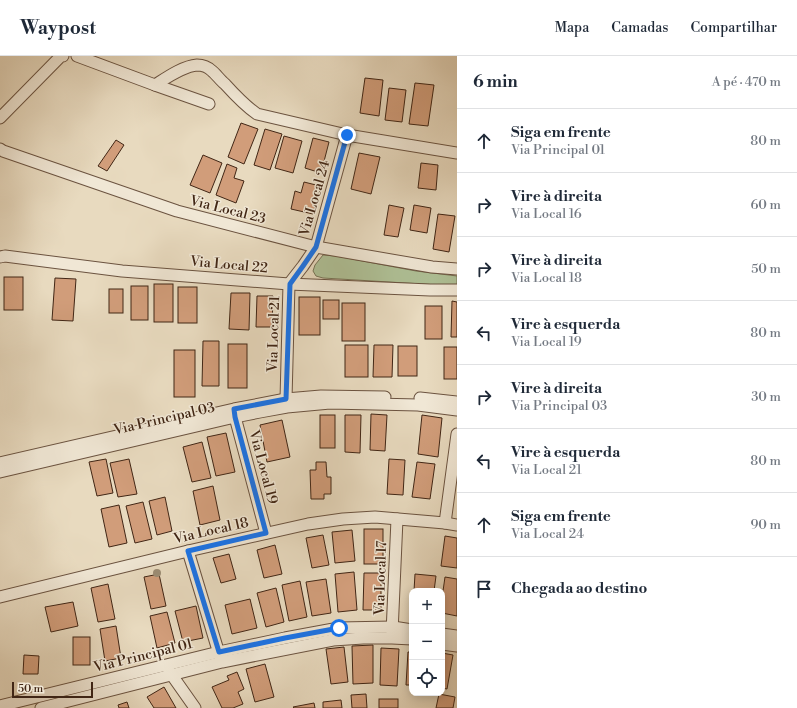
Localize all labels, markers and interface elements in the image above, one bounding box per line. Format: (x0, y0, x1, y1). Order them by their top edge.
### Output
text: Waypost (20, 16, 96, 40)
text: Mapa (555, 19, 589, 37)
text: Camadas (611, 19, 668, 37)
text: Compartilhar (690, 19, 777, 37)
text: 6 min (473, 71, 518, 93)
text: A pé · 470 m (712, 74, 781, 90)
text: Siga em frente (511, 123, 611, 142)
route end (338, 126, 356, 144)
icon: ahead (473, 130, 495, 152)
text: 80 m (750, 133, 781, 149)
text: Via Principal 01 (511, 142, 605, 158)
street label: Via Local 24 (295, 158, 334, 239)
text: Vire à direita (511, 187, 602, 206)
street label: Via Local 23 (187, 192, 268, 228)
icon: right (473, 194, 495, 216)
text: 60 m (750, 197, 781, 213)
text: Via Local 16 (511, 206, 582, 222)
text: Vire à direita (511, 251, 602, 270)
street label: Via Local 22 (188, 253, 269, 277)
icon: right (473, 258, 495, 280)
text: 50 m (751, 261, 781, 277)
text: Via Local 18 (511, 270, 582, 286)
street label: Via Local 21 (264, 296, 284, 373)
text: Vire à esquerda (511, 315, 620, 334)
icon: left (473, 322, 495, 344)
text: 80 m (750, 325, 781, 341)
text: Via Local 19 (511, 334, 582, 350)
text: Vire à direita (511, 379, 602, 398)
icon: right (473, 386, 495, 408)
text: 30 m (751, 389, 781, 405)
street label: Via Principal 03 (111, 398, 217, 440)
text: Via Principal 03 (511, 398, 607, 414)
street label: Via Local 19 (244, 427, 282, 506)
text: Vire à esquerda (511, 443, 620, 462)
icon: left (473, 450, 495, 472)
text: 80 m (750, 453, 781, 469)
text: Via Local 21 (511, 462, 582, 478)
text: Siga em frente (511, 507, 611, 526)
street label: Via Local 18 (171, 514, 251, 549)
icon: ahead (473, 514, 495, 536)
text: 90 m (750, 517, 781, 533)
text: Via Local 24 (511, 526, 584, 542)
street label: Via Local 17 (371, 541, 391, 617)
icon: arrive (473, 578, 495, 600)
text: Chegada ao destino (511, 579, 647, 598)
map controls (409, 588, 445, 696)
button: + (409, 588, 445, 624)
route start (330, 619, 348, 637)
button: − (409, 624, 445, 660)
street label: Via Principal 01 (91, 635, 195, 677)
button: locate (409, 660, 445, 696)
scale bar (12, 680, 93, 699)
text: 50 m (18, 682, 43, 696)

